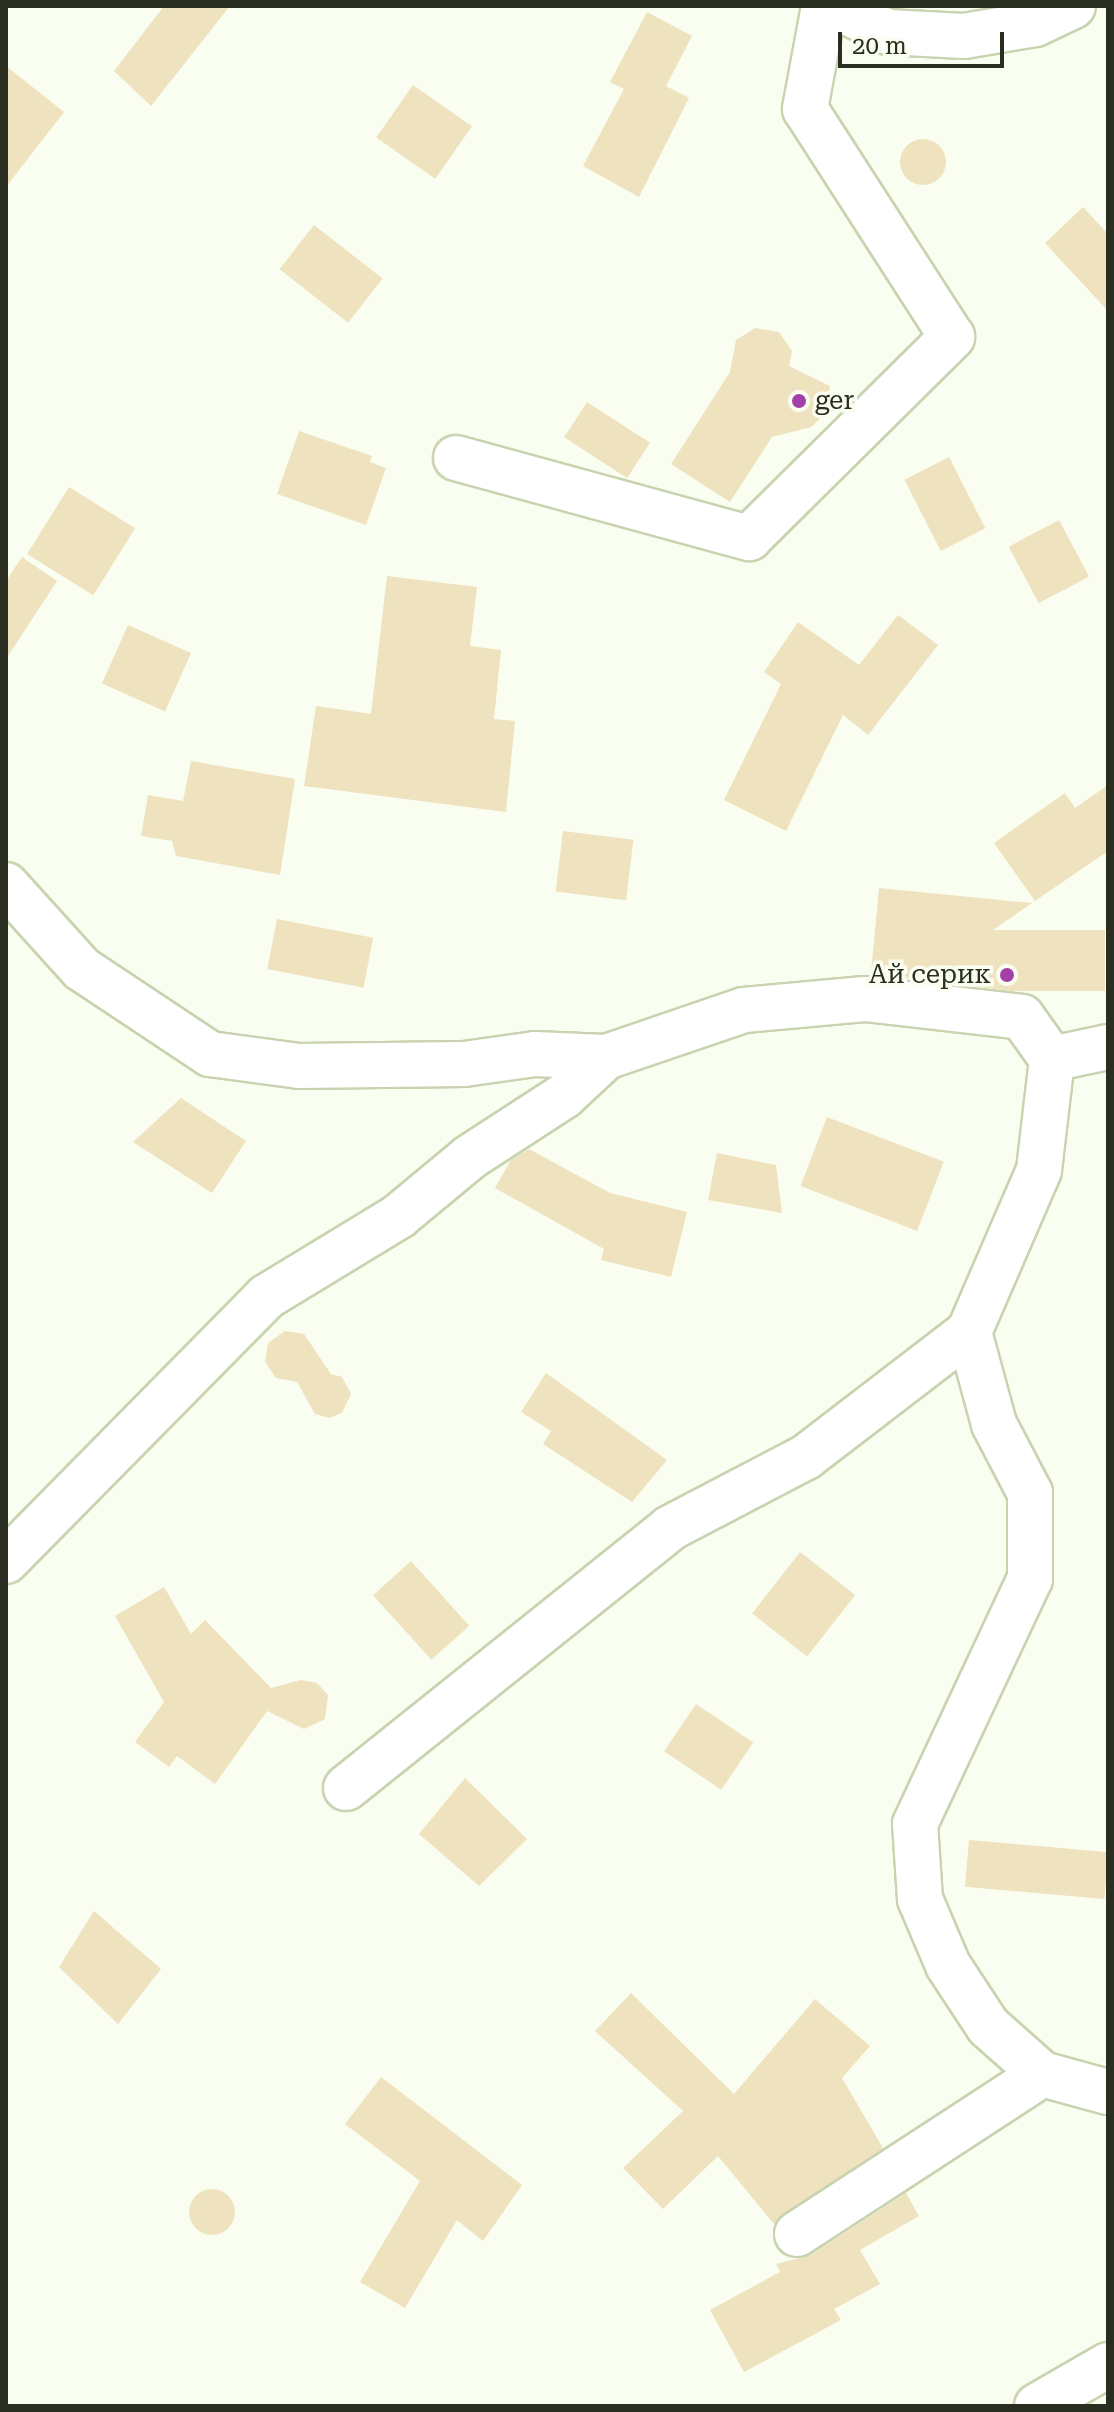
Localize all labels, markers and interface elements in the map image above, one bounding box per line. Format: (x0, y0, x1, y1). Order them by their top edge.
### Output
scale bar (842, 16, 1008, 66)
text: 20 m (852, 32, 907, 60)
place label: ger (815, 385, 854, 417)
marker: ger (790, 392, 808, 410)
place label: Ай серик (869, 959, 991, 991)
marker: Ай серик (998, 966, 1016, 984)

